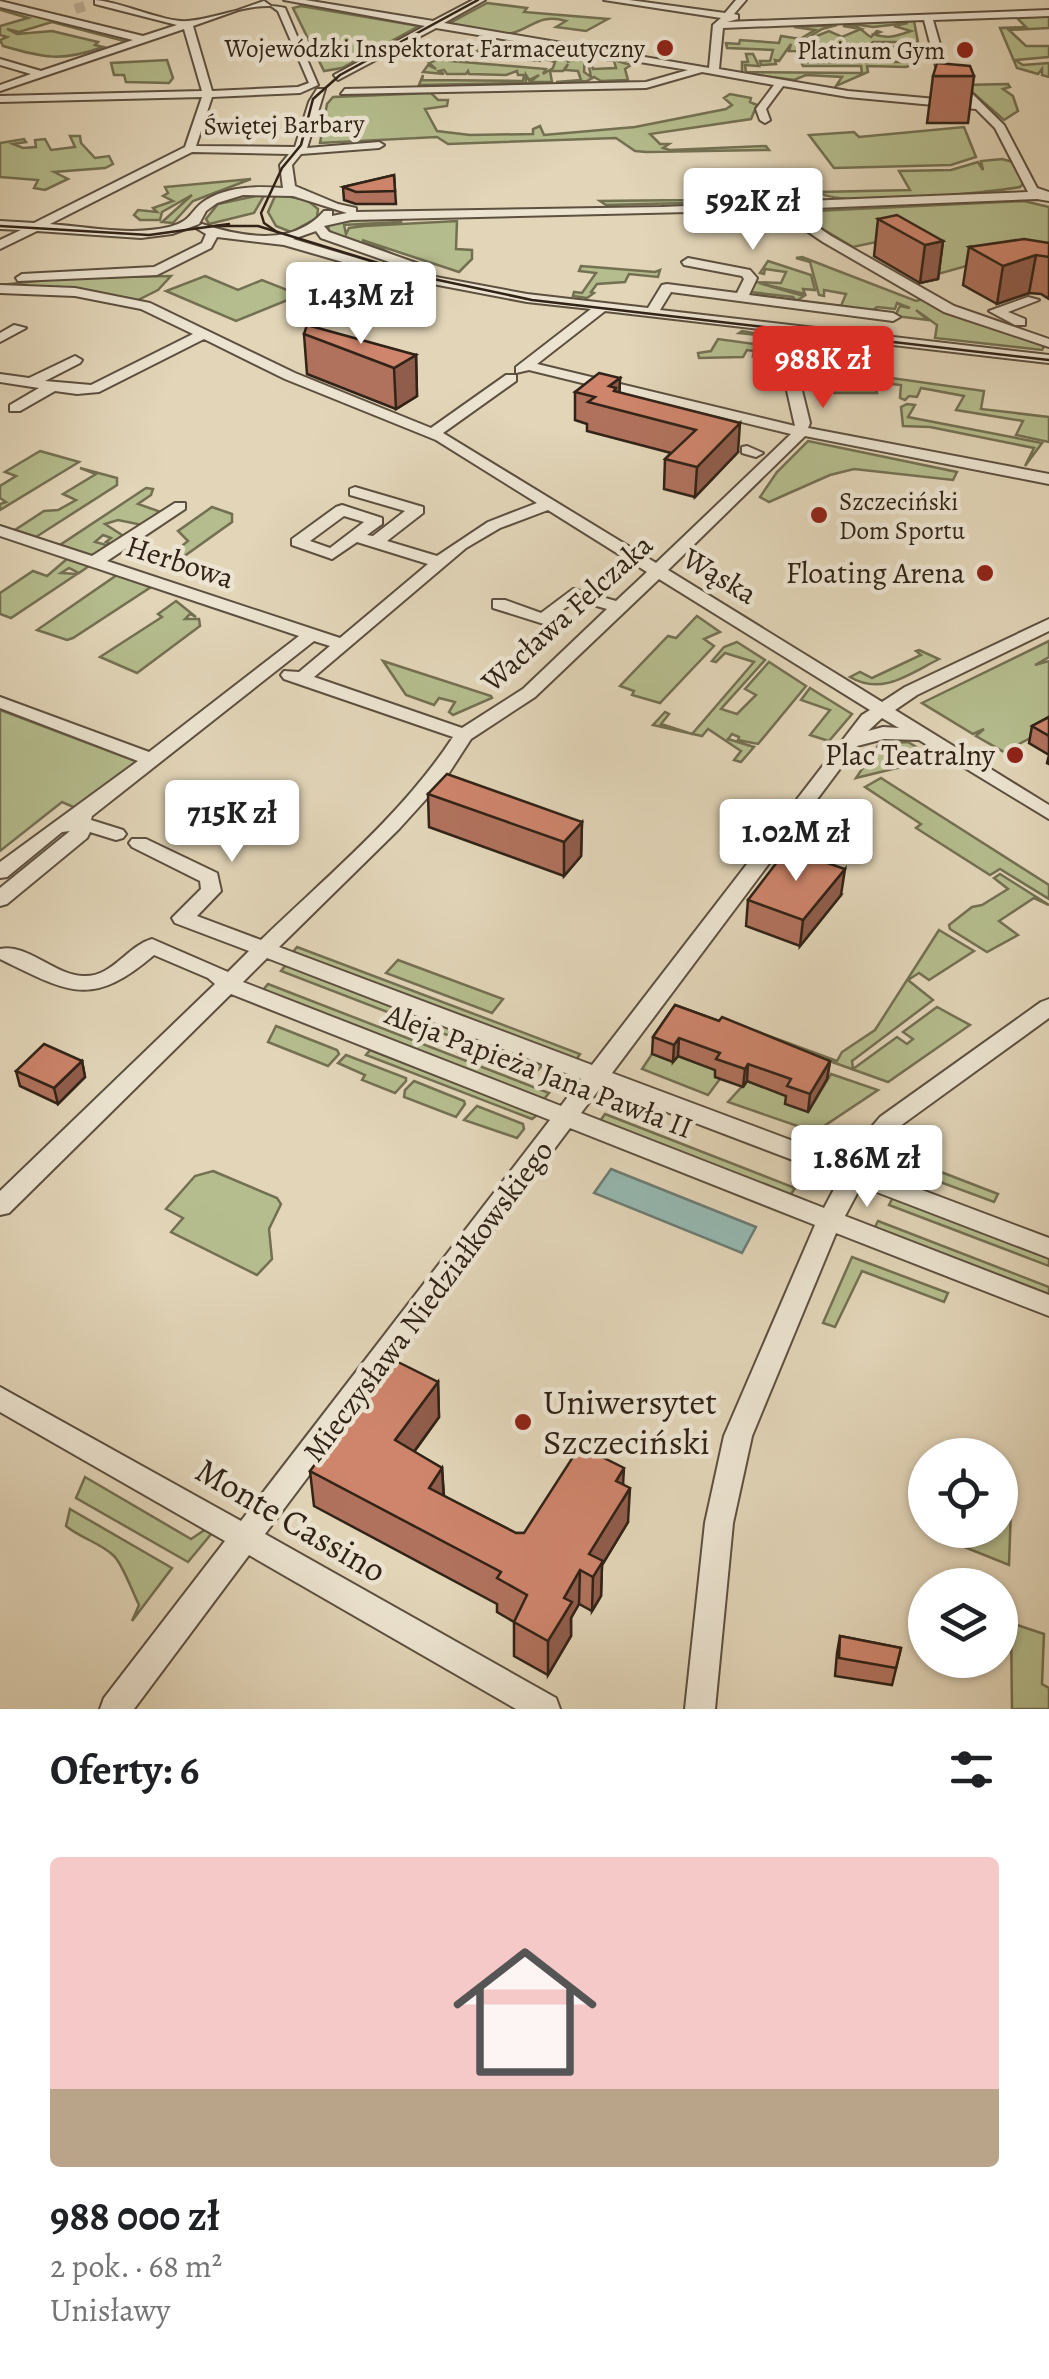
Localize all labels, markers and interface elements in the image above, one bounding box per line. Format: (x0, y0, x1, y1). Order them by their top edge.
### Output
place label: Wojewódzki Inspektorat Farmaceutyczny (224, 32, 646, 66)
place label: Platinum Gym (797, 34, 945, 68)
marker: Wojewódzki Inspektorat Farmaceutyczny (654, 37, 676, 59)
marker: Platinum Gym (954, 39, 976, 61)
street label: Świętej Barbary (203, 107, 366, 143)
pin: 592K zł (661, 168, 845, 253)
text: 592K zł (706, 178, 800, 222)
pin: 1.43M zł (258, 262, 464, 347)
text: 1.43M zł (308, 272, 414, 316)
pin: 988K zł (731, 326, 915, 411)
text: 988K zł (775, 336, 871, 380)
place label: Szczeciński Dom Sportu (839, 485, 966, 548)
marker: Szczeciński Dom Sportu (808, 504, 830, 526)
street label: Wacława Felczaka (472, 525, 661, 701)
street label: Herbowa (121, 526, 239, 598)
street label: Wąska (675, 538, 765, 614)
place label: Floating Arena (786, 553, 965, 593)
marker: Floating Arena (974, 562, 996, 584)
place label: Plac Teatralny (825, 735, 996, 775)
marker: Plac Teatralny (1004, 744, 1026, 766)
pin: 715K zł (140, 780, 324, 865)
text: 715K zł (187, 790, 277, 834)
pin: 1.02M zł (693, 799, 899, 884)
text: 1.02M zł (742, 809, 850, 853)
street label: Aleja Papieża Jana Pawła II (379, 994, 698, 1148)
pin: 1.86M zł (764, 1125, 970, 1210)
street label: Mieczysława Niedziałkowskiego (294, 1132, 562, 1470)
text: 1.86M zł (813, 1135, 921, 1179)
place label: Uniwersytet Szczeciński (543, 1378, 717, 1466)
marker: Uniwersytet Szczeciński (512, 1411, 534, 1433)
map controls (908, 1438, 1018, 1678)
button: locate (908, 1438, 1018, 1548)
street label: Monte Cassino (187, 1446, 395, 1594)
button: layers (908, 1568, 1018, 1678)
text: Oferty: 6 (50, 1741, 199, 1798)
icon: filters (944, 1742, 999, 1797)
icon: home (435, 1922, 615, 2102)
text: 988 000 zł (50, 2187, 220, 2244)
text: 2 pok. · 68 m² (50, 2244, 222, 2288)
text: Unisławy (50, 2288, 170, 2332)

